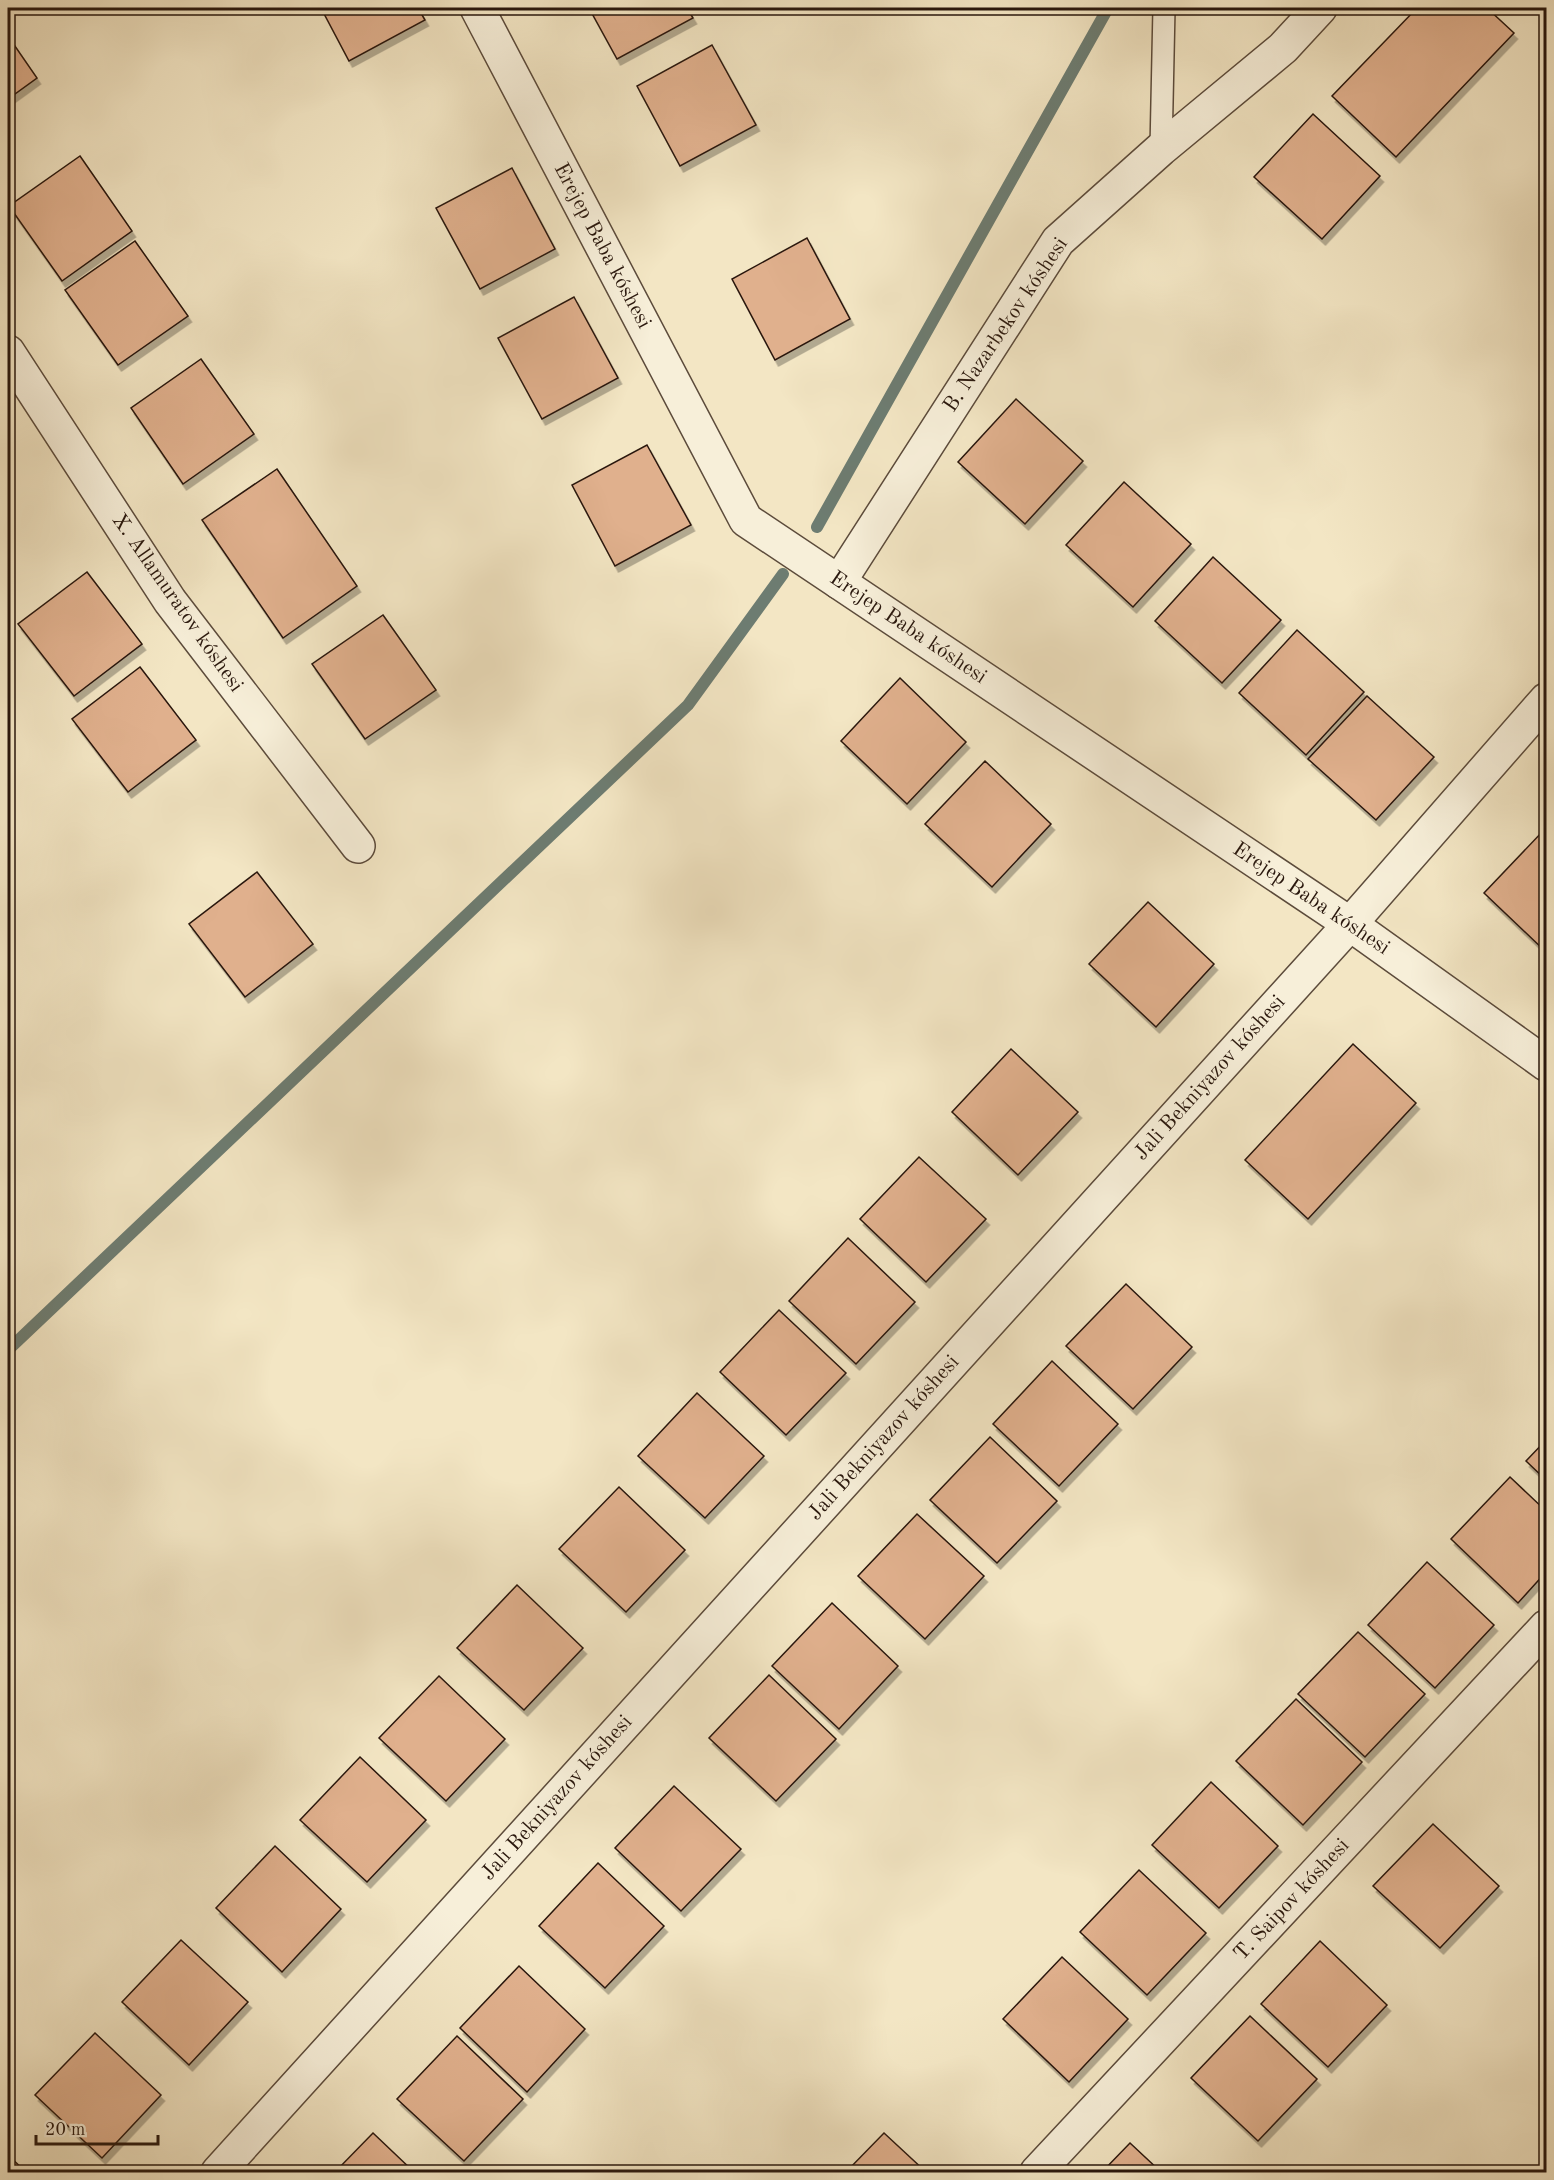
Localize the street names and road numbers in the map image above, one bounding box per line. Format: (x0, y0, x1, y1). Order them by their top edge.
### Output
street label: Erejep Baba kóshesi (550, 160, 654, 332)
street label: B. Nazarbekov kóshesi (940, 234, 1072, 416)
street label: X. Allamuratov kóshesi (107, 510, 247, 696)
street label: Erejep Baba kóshesi (826, 568, 990, 688)
street label: Erejep Baba kóshesi (1229, 839, 1393, 959)
street label: Jali Bekniyazov kóshesi (1131, 991, 1289, 1165)
street label: Jali Bekniyazov kóshesi (805, 1351, 963, 1525)
street label: Jali Bekniyazov kóshesi (478, 1711, 636, 1885)
street label: T. Saipov kóshesi (1230, 1835, 1354, 1965)

